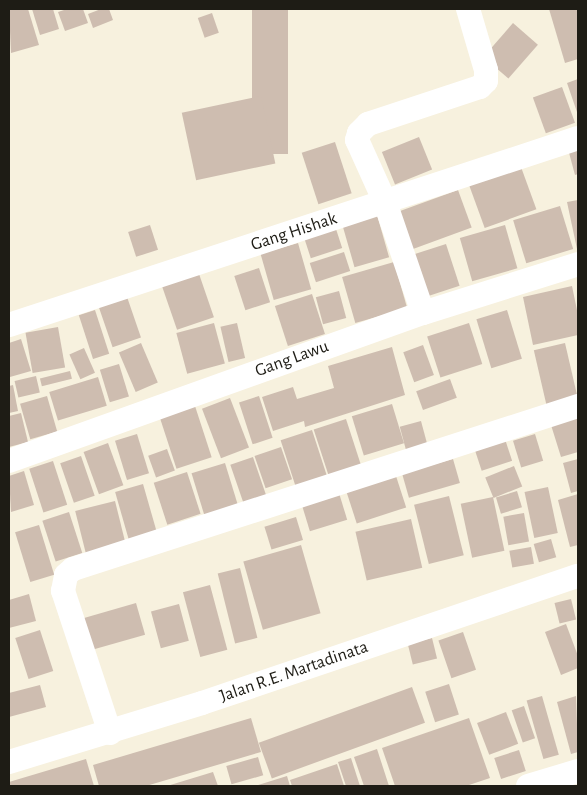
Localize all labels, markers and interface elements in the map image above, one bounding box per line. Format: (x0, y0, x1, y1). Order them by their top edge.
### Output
street label: Gang Hishak (248, 208, 340, 256)
street label: Gang Lawu (252, 336, 332, 382)
street label: Jalan R.E. Martadinata (217, 636, 371, 708)

